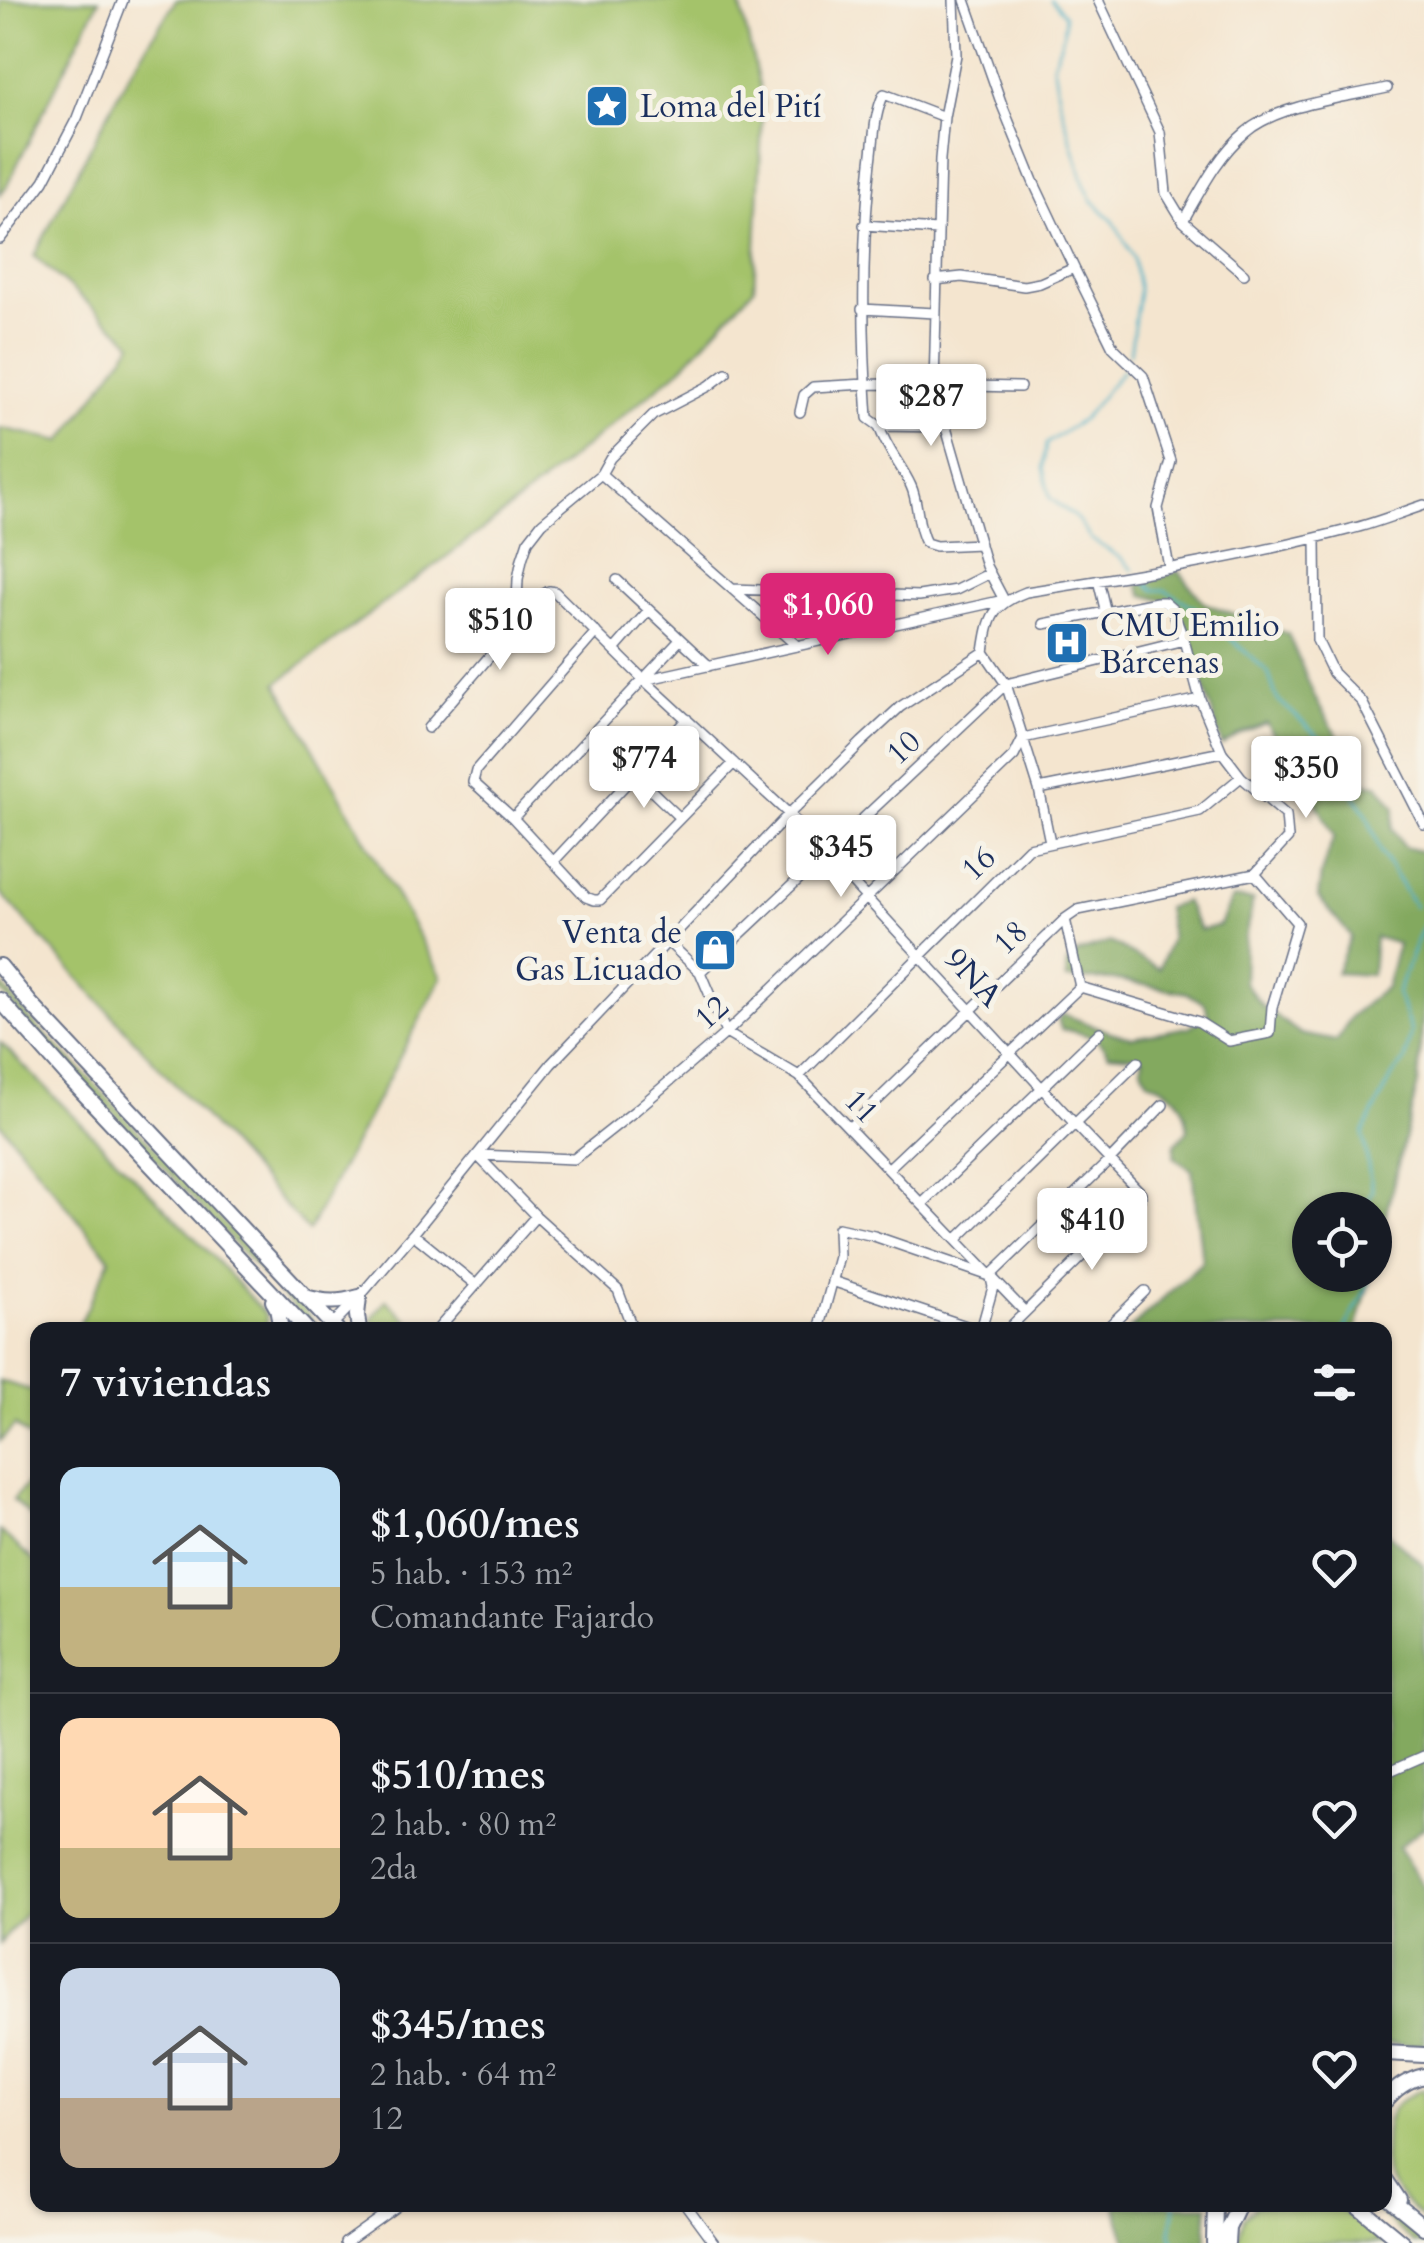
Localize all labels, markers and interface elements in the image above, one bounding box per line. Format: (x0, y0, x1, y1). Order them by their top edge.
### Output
place icon: Loma del Pití (584, 83, 630, 129)
place label: Loma del Pití (640, 85, 821, 129)
pin: $287 (872, 364, 990, 449)
text: $287 (898, 374, 964, 418)
pin: $1,060 (747, 573, 909, 658)
text: $1,060 (782, 583, 874, 627)
pin: $510 (441, 588, 559, 673)
text: $510 (467, 598, 533, 642)
place label: CMU Emilio Bárcenas (1100, 604, 1280, 685)
hospital icon: CMU Emilio Bárcenas (1044, 620, 1090, 666)
street label: 10 (877, 720, 931, 775)
pin: $774 (585, 726, 703, 811)
text: $774 (611, 736, 677, 780)
pin: $350 (1247, 736, 1365, 821)
text: $350 (1273, 746, 1339, 790)
pin: $345 (782, 815, 900, 900)
text: $345 (808, 825, 874, 869)
street label: 16 (952, 837, 1006, 891)
place label: Venta de Gas Licuado (515, 911, 682, 992)
street label: 18 (984, 911, 1038, 965)
shop icon: Venta de Gas Licuado (692, 927, 738, 973)
street label: 9NA (935, 938, 1012, 1017)
street label: 12 (685, 985, 739, 1040)
street label: 11 (834, 1080, 888, 1134)
pin: $410 (1033, 1188, 1151, 1273)
map controls (1292, 1192, 1392, 1292)
button: locate (1292, 1192, 1392, 1292)
text: $410 (1059, 1198, 1125, 1242)
text: 7 viviendas (60, 1354, 271, 1411)
icon: filters (1307, 1355, 1362, 1410)
text: $1,060/mes (370, 1495, 580, 1552)
icon: home (140, 1507, 260, 1627)
icon: heart (1307, 1540, 1362, 1595)
text: 5 hab. · 153 m² (370, 1552, 573, 1596)
text: Comandante Fajardo (370, 1596, 654, 1640)
text: $510/mes (370, 1746, 546, 1803)
icon: home (140, 1758, 260, 1878)
icon: heart (1307, 1791, 1362, 1846)
text: 2 hab. · 80 m² (370, 1803, 556, 1847)
text: 2da (370, 1847, 417, 1891)
text: $345/mes (370, 1996, 546, 2053)
icon: home (140, 2008, 260, 2128)
icon: heart (1307, 2041, 1362, 2096)
text: 2 hab. · 64 m² (370, 2053, 556, 2097)
text: 12 (370, 2097, 403, 2141)

